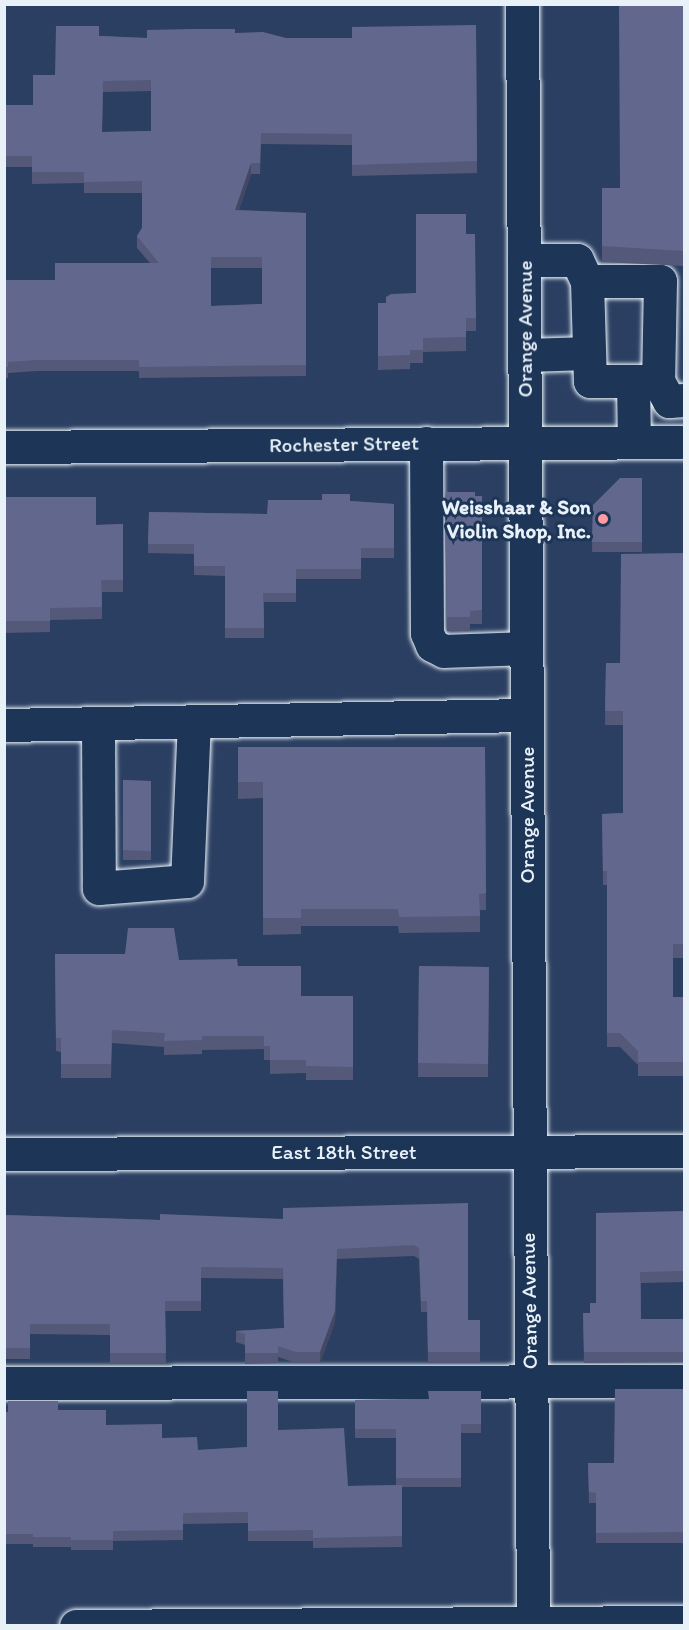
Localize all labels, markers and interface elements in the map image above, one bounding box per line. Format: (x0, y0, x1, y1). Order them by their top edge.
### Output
street label: Orange Avenue (512, 261, 538, 397)
street label: Rochester Street (269, 430, 419, 458)
place label: Weisshaar & Son Violin Shop, Inc. (441, 494, 591, 544)
marker: Weisshaar & Son Violin Shop, Inc. (596, 512, 610, 526)
street label: Orange Avenue (514, 747, 540, 883)
street label: East 18th Street (272, 1139, 416, 1165)
street label: Orange Avenue (515, 1232, 543, 1370)

